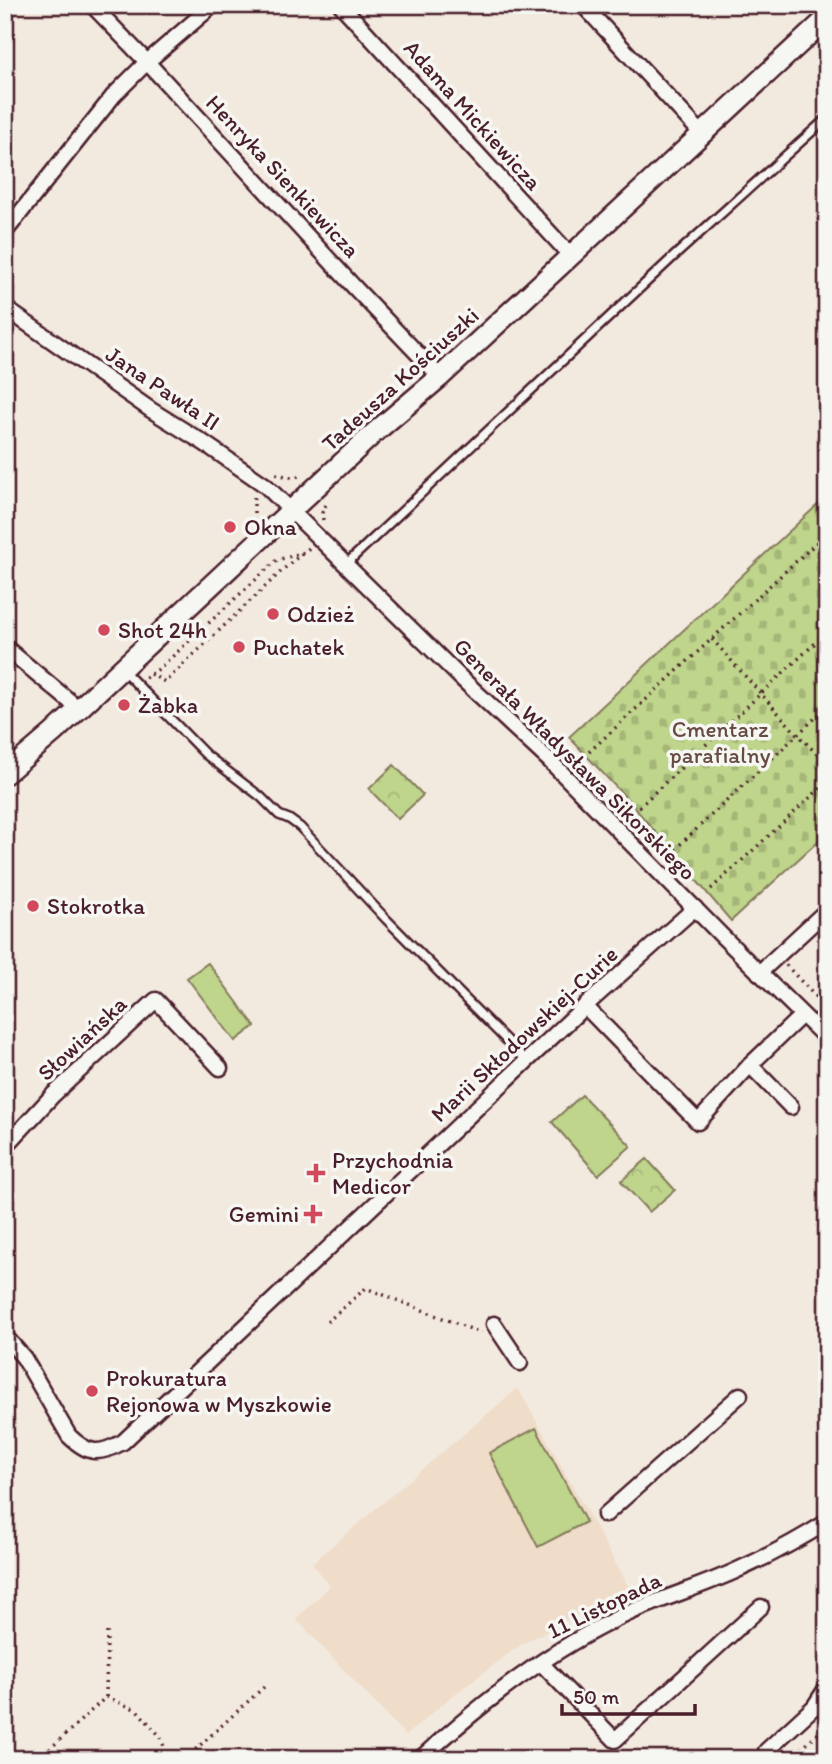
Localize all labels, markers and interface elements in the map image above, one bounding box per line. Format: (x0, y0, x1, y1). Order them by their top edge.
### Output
street label: Adama Mickiewicza (398, 34, 548, 196)
street label: Henryka Sienkiewicza (200, 89, 366, 263)
street label: Tadeusza Kościuszki (316, 301, 484, 457)
street label: Jana Pawła II (101, 340, 225, 436)
place label: Okna (244, 513, 297, 541)
marker: Okna (222, 519, 238, 535)
place label: Odzież (287, 600, 354, 628)
marker: Odzież (265, 606, 281, 622)
place label: Shot 24h (118, 616, 207, 644)
marker: Shot 24h (96, 622, 112, 638)
street label: Generała Władysława Sikorskiego (448, 632, 702, 886)
place label: Puchatek (253, 633, 344, 661)
marker: Puchatek (231, 639, 247, 655)
place label: Żabka (138, 691, 198, 719)
marker: Żabka (116, 697, 132, 713)
park label: Cmentarz parafialny (670, 715, 771, 769)
place label: Stokrotka (47, 892, 145, 920)
marker: Stokrotka (25, 898, 41, 914)
street label: Marii Skłodowskiej-Curie (425, 940, 623, 1128)
street label: Słowiańska (32, 990, 132, 1086)
place label: Przychodnia Medicor (332, 1146, 453, 1200)
marker: Przychodnia Medicor (306, 1163, 326, 1183)
place label: Gemini (229, 1200, 299, 1228)
marker: Gemini (305, 1206, 321, 1222)
place label: Prokuratura Rejonowa w Myszkowie (106, 1364, 332, 1418)
marker: Prokuratura Rejonowa w Myszkowie (84, 1383, 100, 1399)
street label: 11 Listopada (542, 1565, 666, 1645)
scale bar (562, 1673, 696, 1717)
text: 50 m (573, 1684, 620, 1709)

